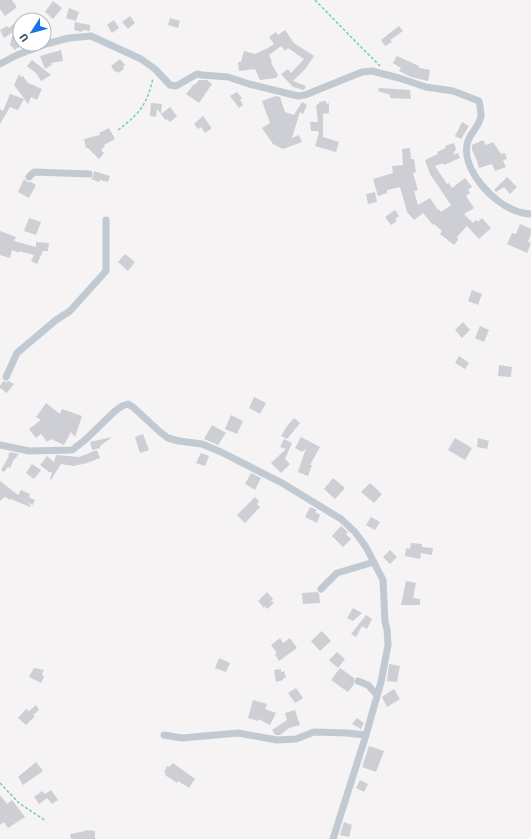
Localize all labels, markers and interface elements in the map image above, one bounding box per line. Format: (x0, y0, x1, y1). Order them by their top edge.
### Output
north arrow (12, 12, 52, 52)
text: U (17, 31, 32, 44)

